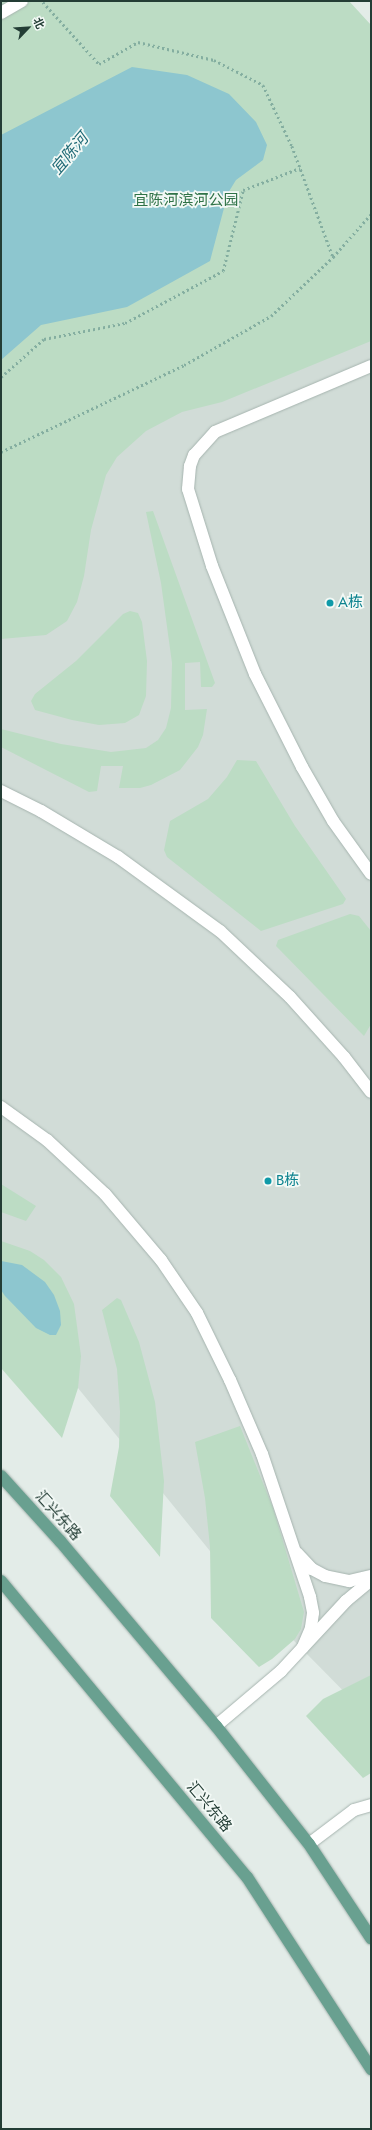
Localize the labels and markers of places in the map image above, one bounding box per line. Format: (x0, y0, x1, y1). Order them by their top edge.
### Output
place label: A栋 (338, 594, 363, 612)
marker: A栋 (325, 598, 335, 608)
place label: B栋 (276, 1172, 299, 1190)
marker: B栋 (263, 1176, 273, 1186)

